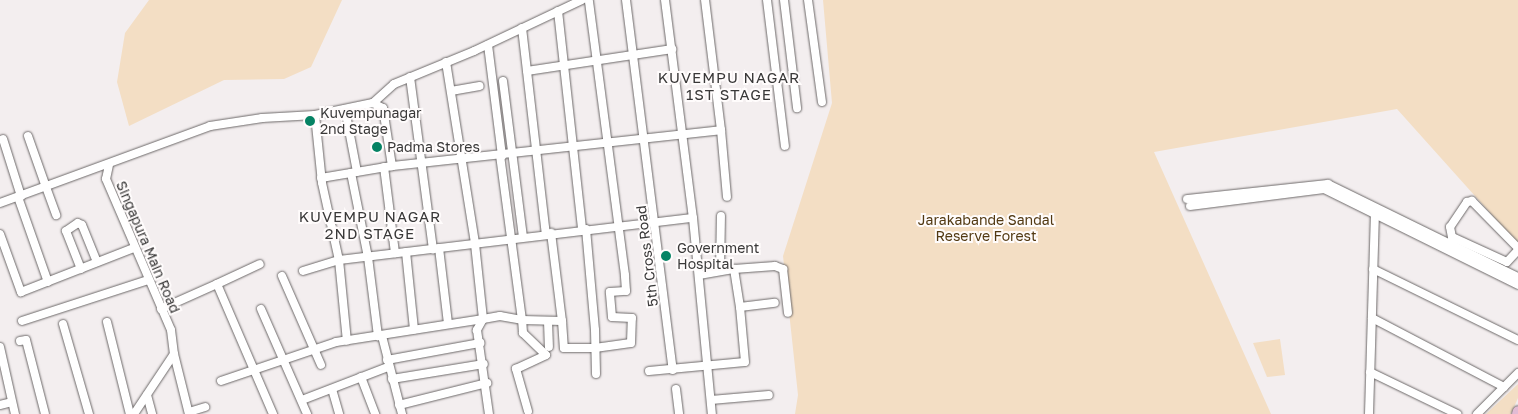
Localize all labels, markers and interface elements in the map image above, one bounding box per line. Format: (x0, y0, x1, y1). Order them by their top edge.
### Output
district label: KUVEMPU NAGAR 1ST STAGE (656, 68, 802, 103)
place label: Kuvempunagar 2nd Stage (320, 105, 421, 138)
marker: Kuvempunagar 2nd Stage (304, 115, 316, 127)
place label: Padma Stores (387, 139, 480, 155)
marker: Padma Stores (371, 141, 383, 153)
street label: Singapura Main Road (113, 178, 183, 316)
street label: 5th Cross Road (632, 205, 662, 307)
district label: KUVEMPU NAGAR 2ND STAGE (297, 207, 443, 242)
park label: Jarakabande Sandal Reserve Forest (918, 212, 1054, 244)
place label: Government Hospital (677, 240, 759, 272)
marker: Government Hospital (659, 249, 673, 263)

